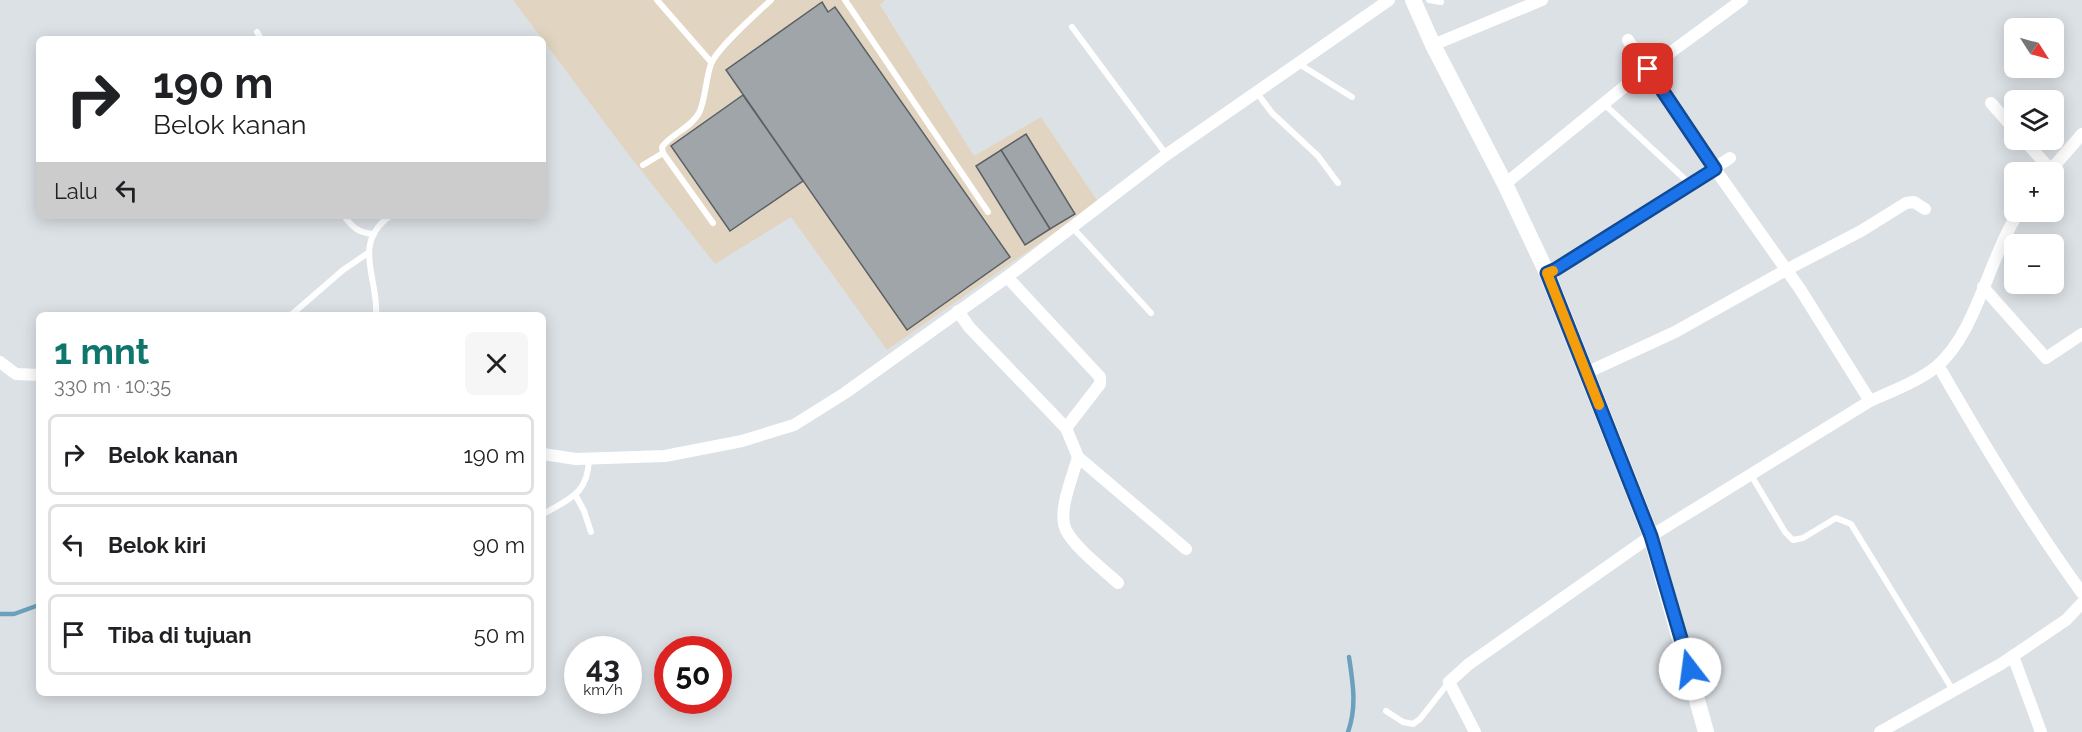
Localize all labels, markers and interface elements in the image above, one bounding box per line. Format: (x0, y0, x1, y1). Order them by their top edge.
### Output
north arrow (2004, 18, 2064, 78)
map controls (2004, 18, 2064, 294)
pin (1622, 43, 1673, 94)
icon: arrive (1631, 52, 1664, 85)
text: 190 m (153, 59, 273, 108)
icon: right (54, 60, 132, 138)
button: layers (2004, 90, 2064, 150)
text: Belok kanan (153, 109, 307, 140)
button: + (2004, 162, 2064, 222)
icon: left (110, 174, 143, 207)
text: Lalu (54, 178, 98, 204)
button: − (2004, 234, 2064, 294)
text: 1 mnt (54, 330, 149, 372)
button: close (465, 332, 528, 395)
text: 330 m · 10:35 (54, 374, 171, 398)
icon: right (57, 438, 90, 471)
text: Belok kanan (108, 442, 238, 468)
text: 190 m (463, 442, 525, 468)
icon: left (57, 528, 90, 561)
text: Belok kiri (108, 532, 206, 558)
text: 90 m (473, 532, 525, 558)
icon: arrive (57, 618, 90, 651)
text: Tiba di tujuan (108, 622, 251, 648)
text: 50 m (474, 622, 525, 648)
speed limit sign: 50 (654, 636, 732, 714)
position arrow (1658, 637, 1722, 701)
text: 43 (586, 650, 620, 685)
text: km/h (583, 681, 623, 699)

